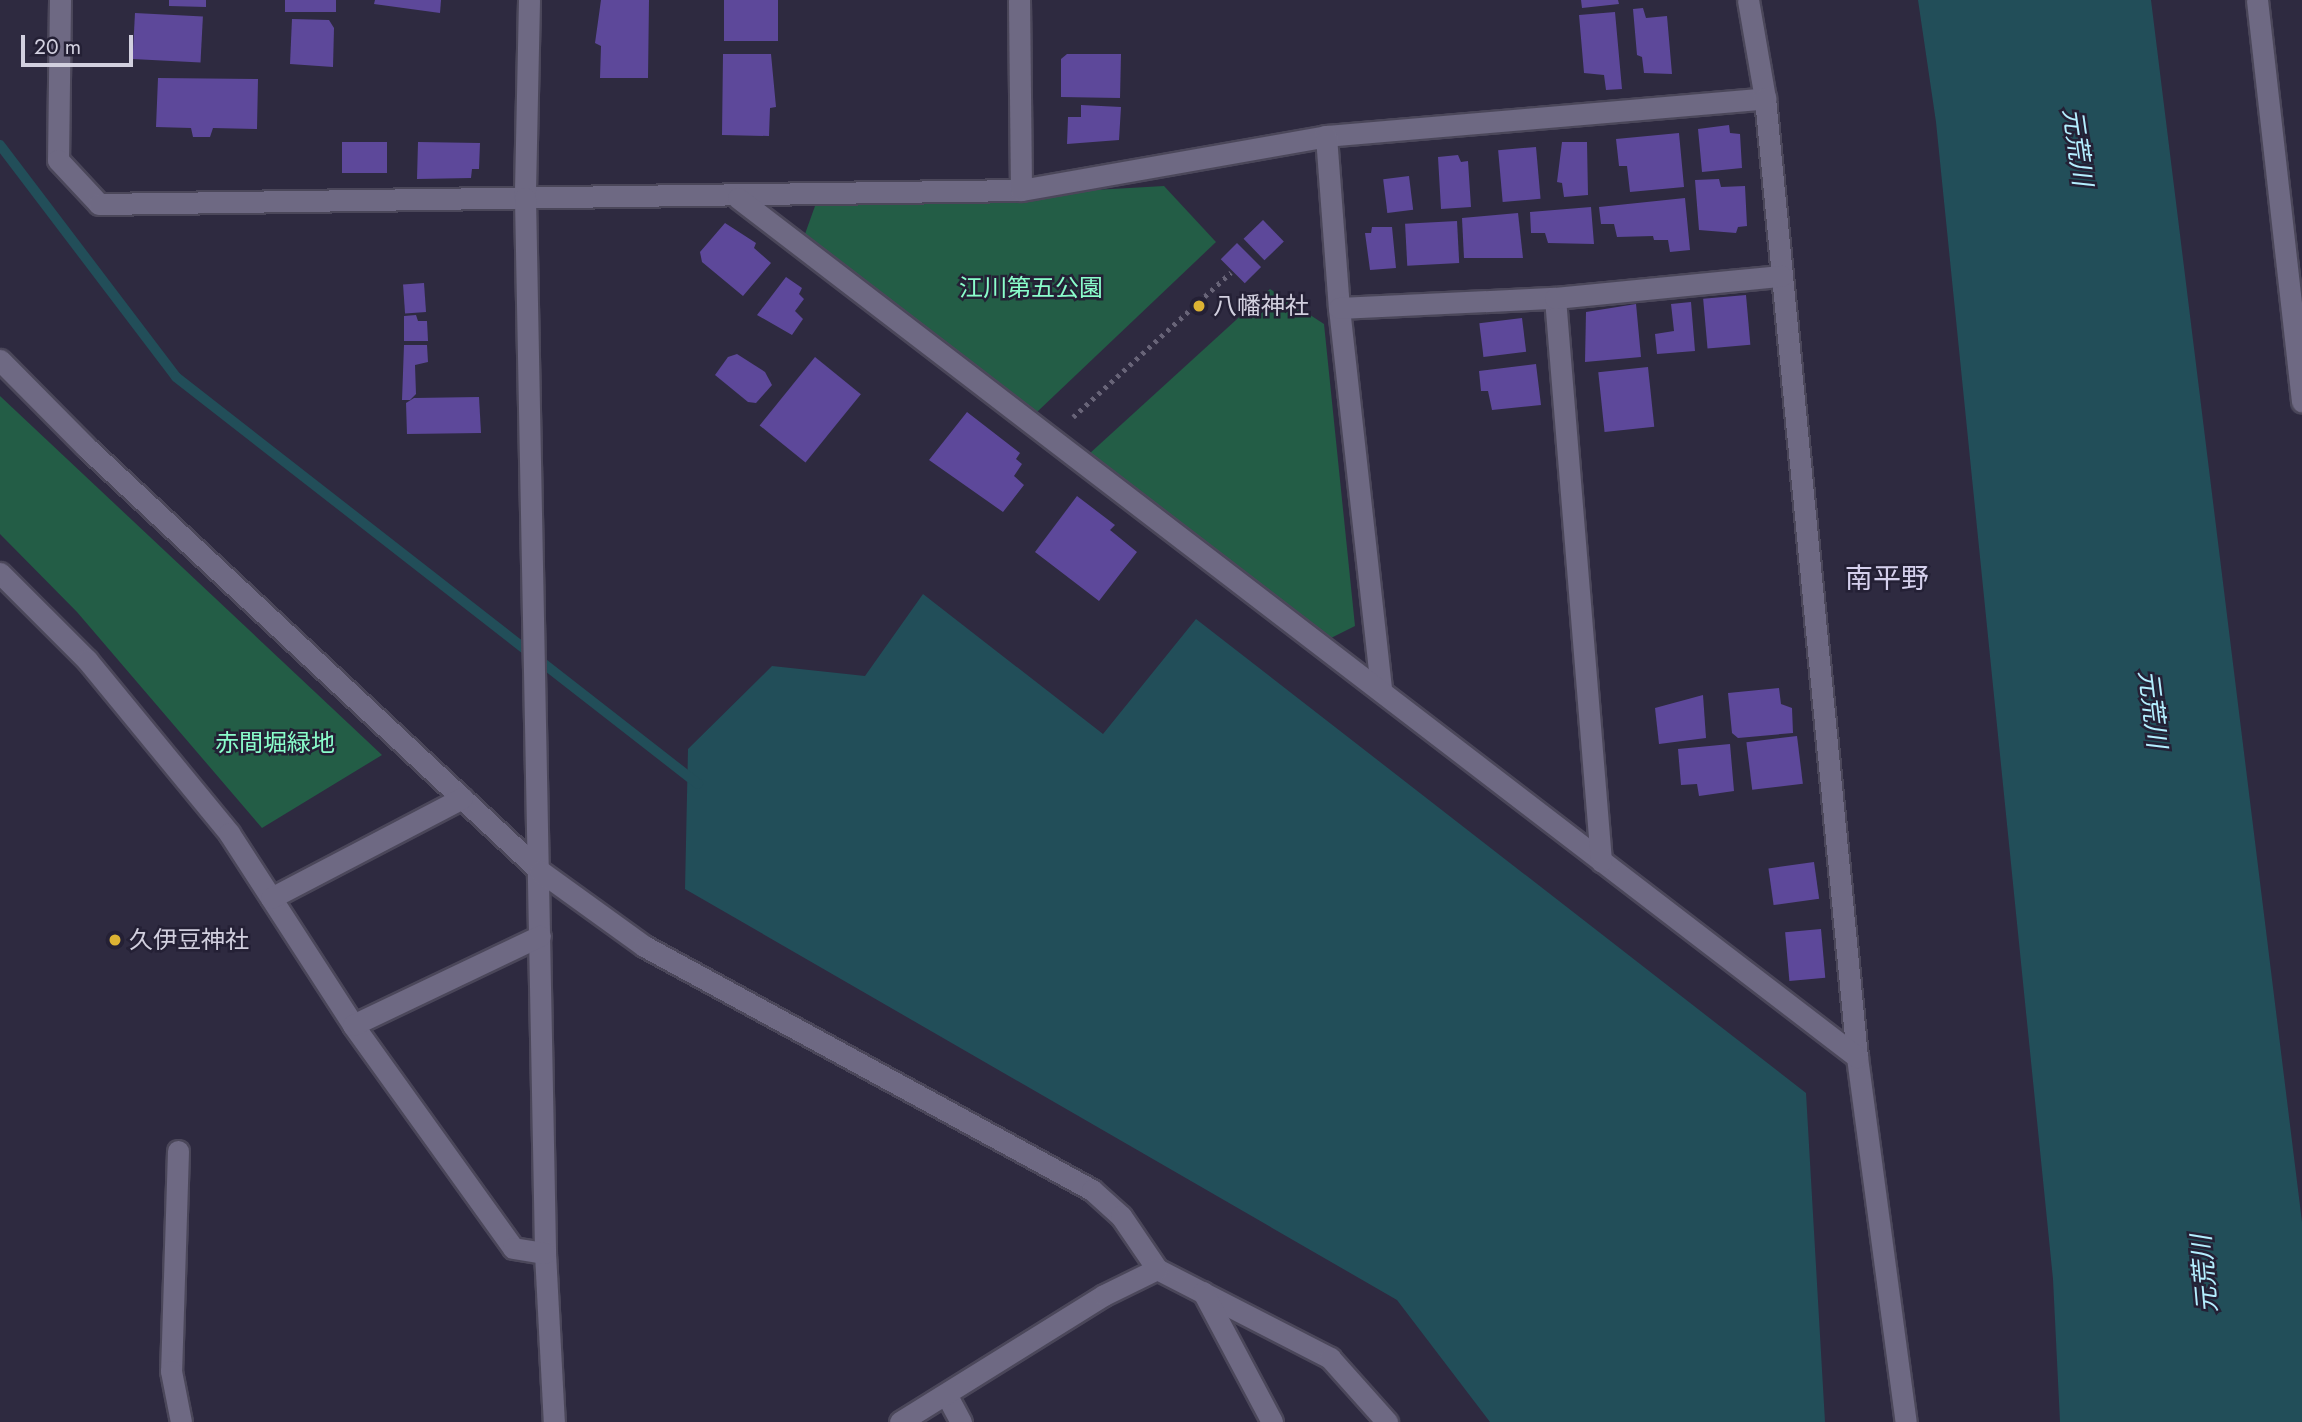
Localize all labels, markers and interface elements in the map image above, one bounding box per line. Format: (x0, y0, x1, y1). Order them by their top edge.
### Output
scale bar (24, 21, 136, 65)
text: 20 m (34, 32, 81, 62)
water label: 元荒川 (2056, 106, 2098, 188)
park label: 江川第五公園 (959, 274, 1103, 302)
place label: 八幡神社 (1213, 292, 1309, 320)
marker: 八幡神社 (1191, 298, 1207, 314)
district label: 南平野 (1845, 562, 1929, 596)
water label: 元荒川 (2132, 668, 2172, 750)
park label: 赤間堀緑地 (215, 729, 335, 757)
place label: 久伊豆神社 (129, 926, 249, 954)
marker: 久伊豆神社 (107, 932, 123, 948)
water label: 元荒川 (2186, 1234, 2224, 1314)

